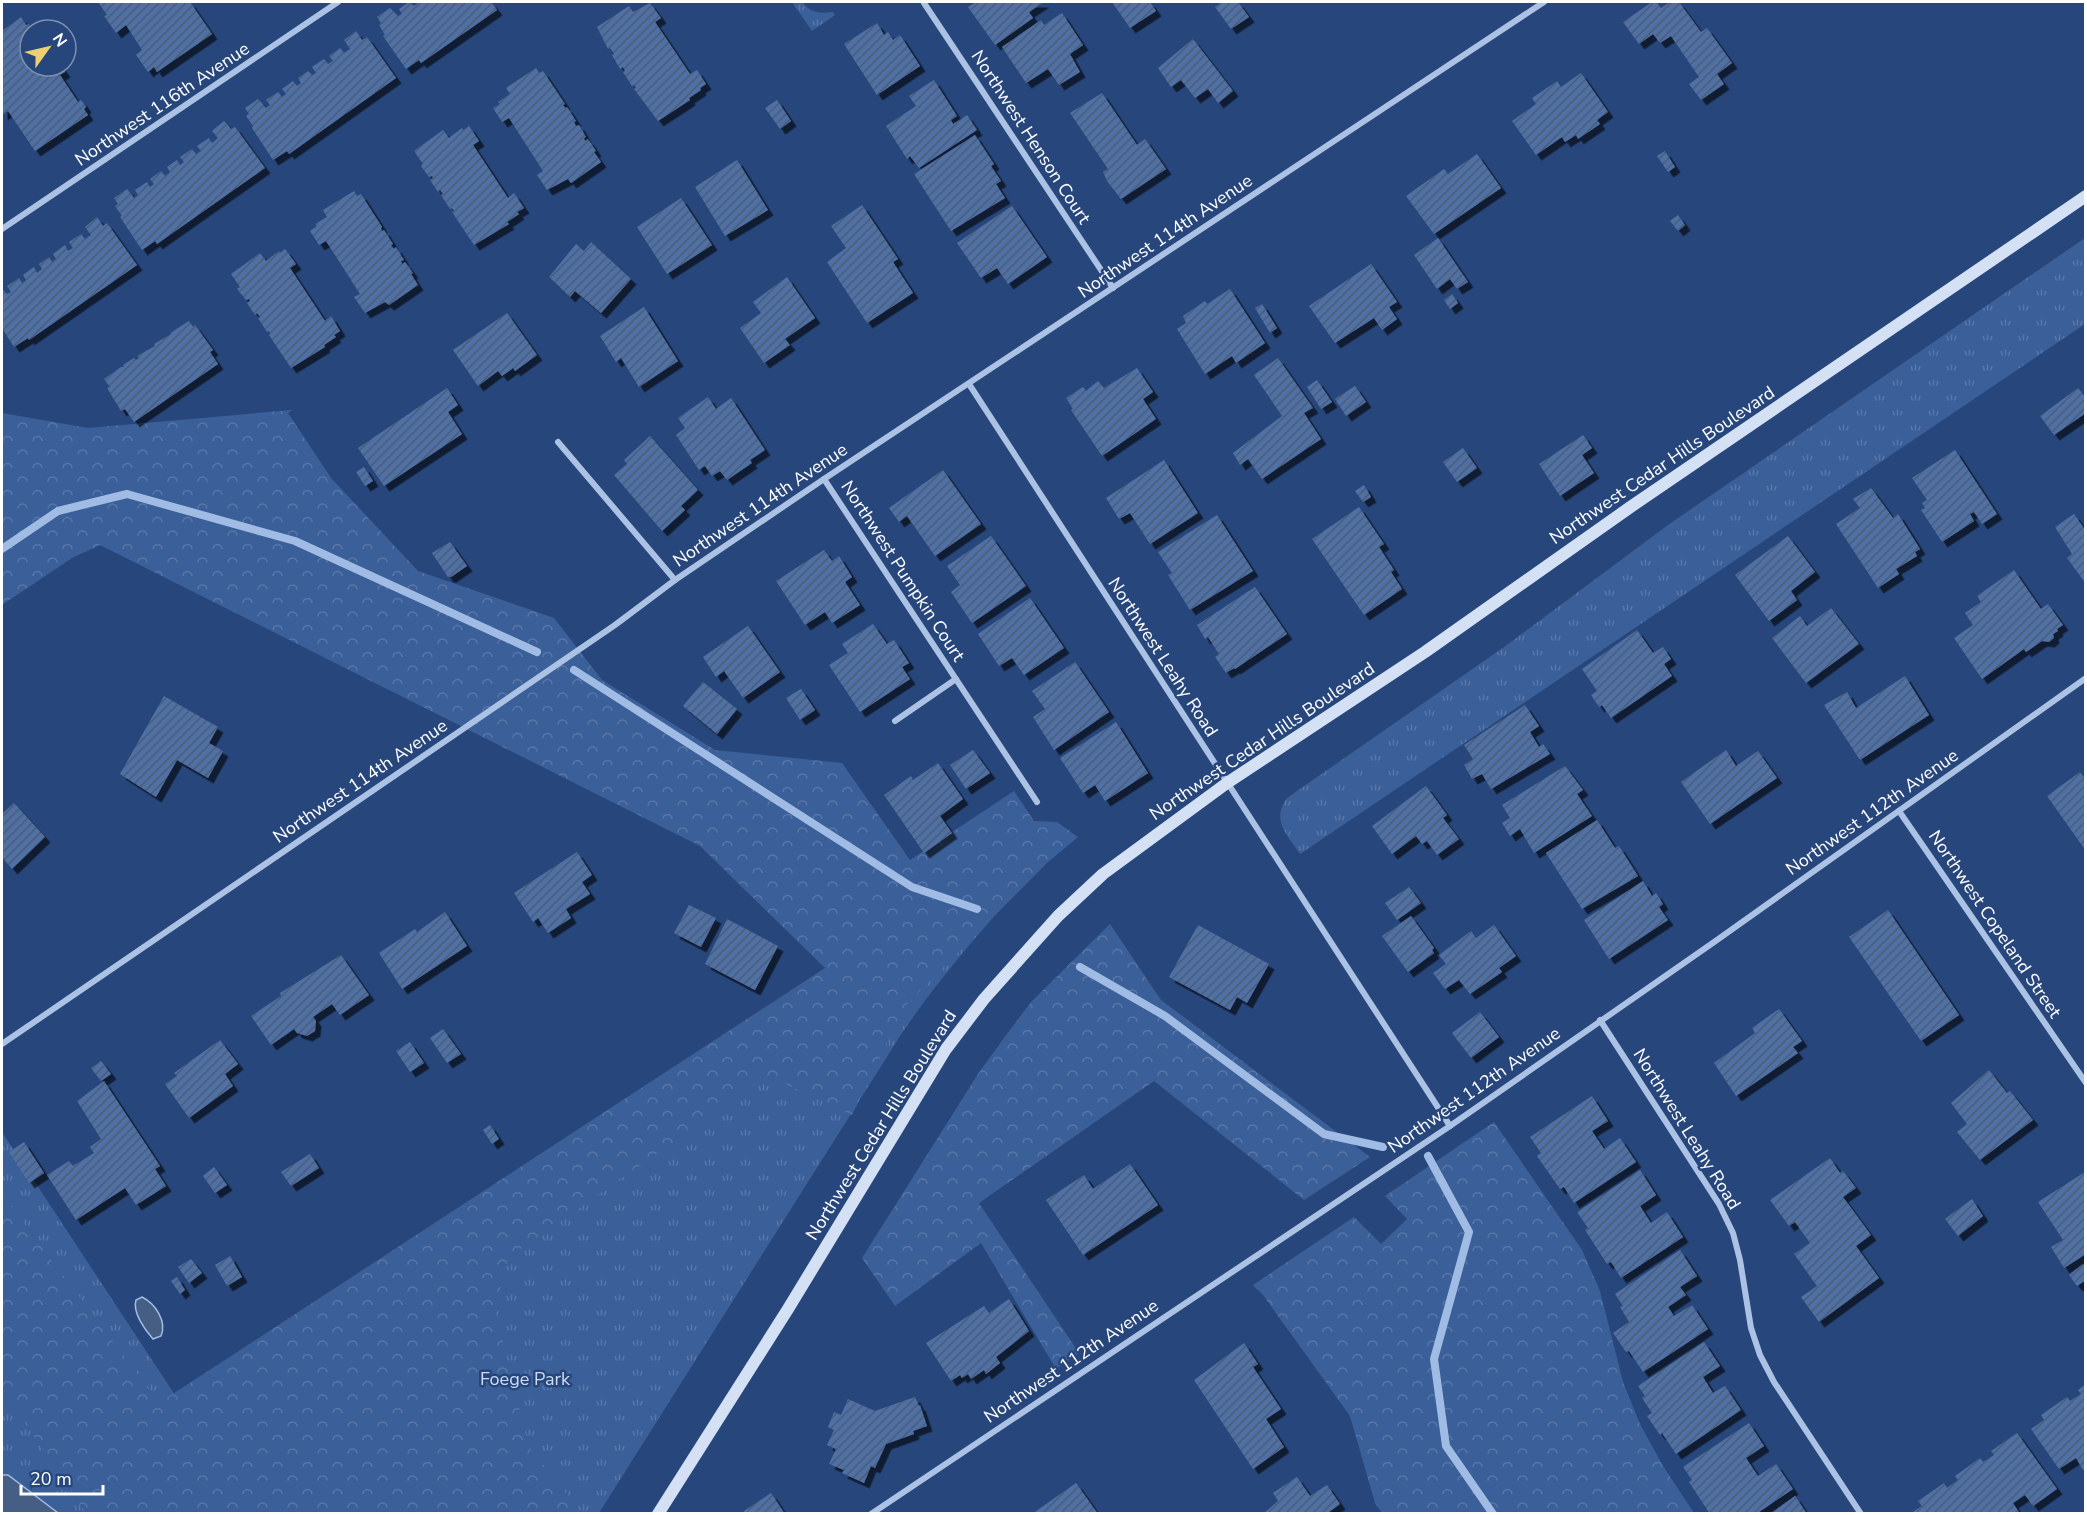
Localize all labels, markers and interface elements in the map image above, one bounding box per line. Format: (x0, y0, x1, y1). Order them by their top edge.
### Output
north arrow (18, 18, 78, 78)
text: N (47, 29, 72, 51)
street label: Northwest 116th Avenue (70, 37, 254, 171)
street label: Northwest Henson Court (966, 46, 1097, 229)
street label: Northwest 114th Avenue (1073, 169, 1257, 303)
street label: Northwest Cedar Hills Boulevard (1545, 380, 1779, 550)
street label: Northwest 114th Avenue (668, 438, 852, 572)
street label: Northwest Pumpkin Court (836, 476, 971, 667)
street label: Northwest Leahy Road (1102, 573, 1224, 741)
street label: Northwest Cedar Hills Boulevard (1145, 656, 1379, 826)
street label: Northwest 114th Avenue (268, 714, 452, 848)
street label: Northwest 112th Avenue (1781, 743, 1963, 881)
street label: Northwest Copeland Street (1923, 825, 2067, 1023)
street label: Northwest Cedar Hills Boulevard (800, 1005, 962, 1245)
street label: Northwest 112th Avenue (1383, 1021, 1565, 1159)
street label: Northwest Leahy Road (1628, 1044, 1746, 1214)
street label: Northwest 112th Avenue (979, 1294, 1163, 1428)
park label: Foege Park (480, 1367, 571, 1391)
scale bar (21, 1458, 104, 1496)
text: 20 m (30, 1467, 72, 1491)

